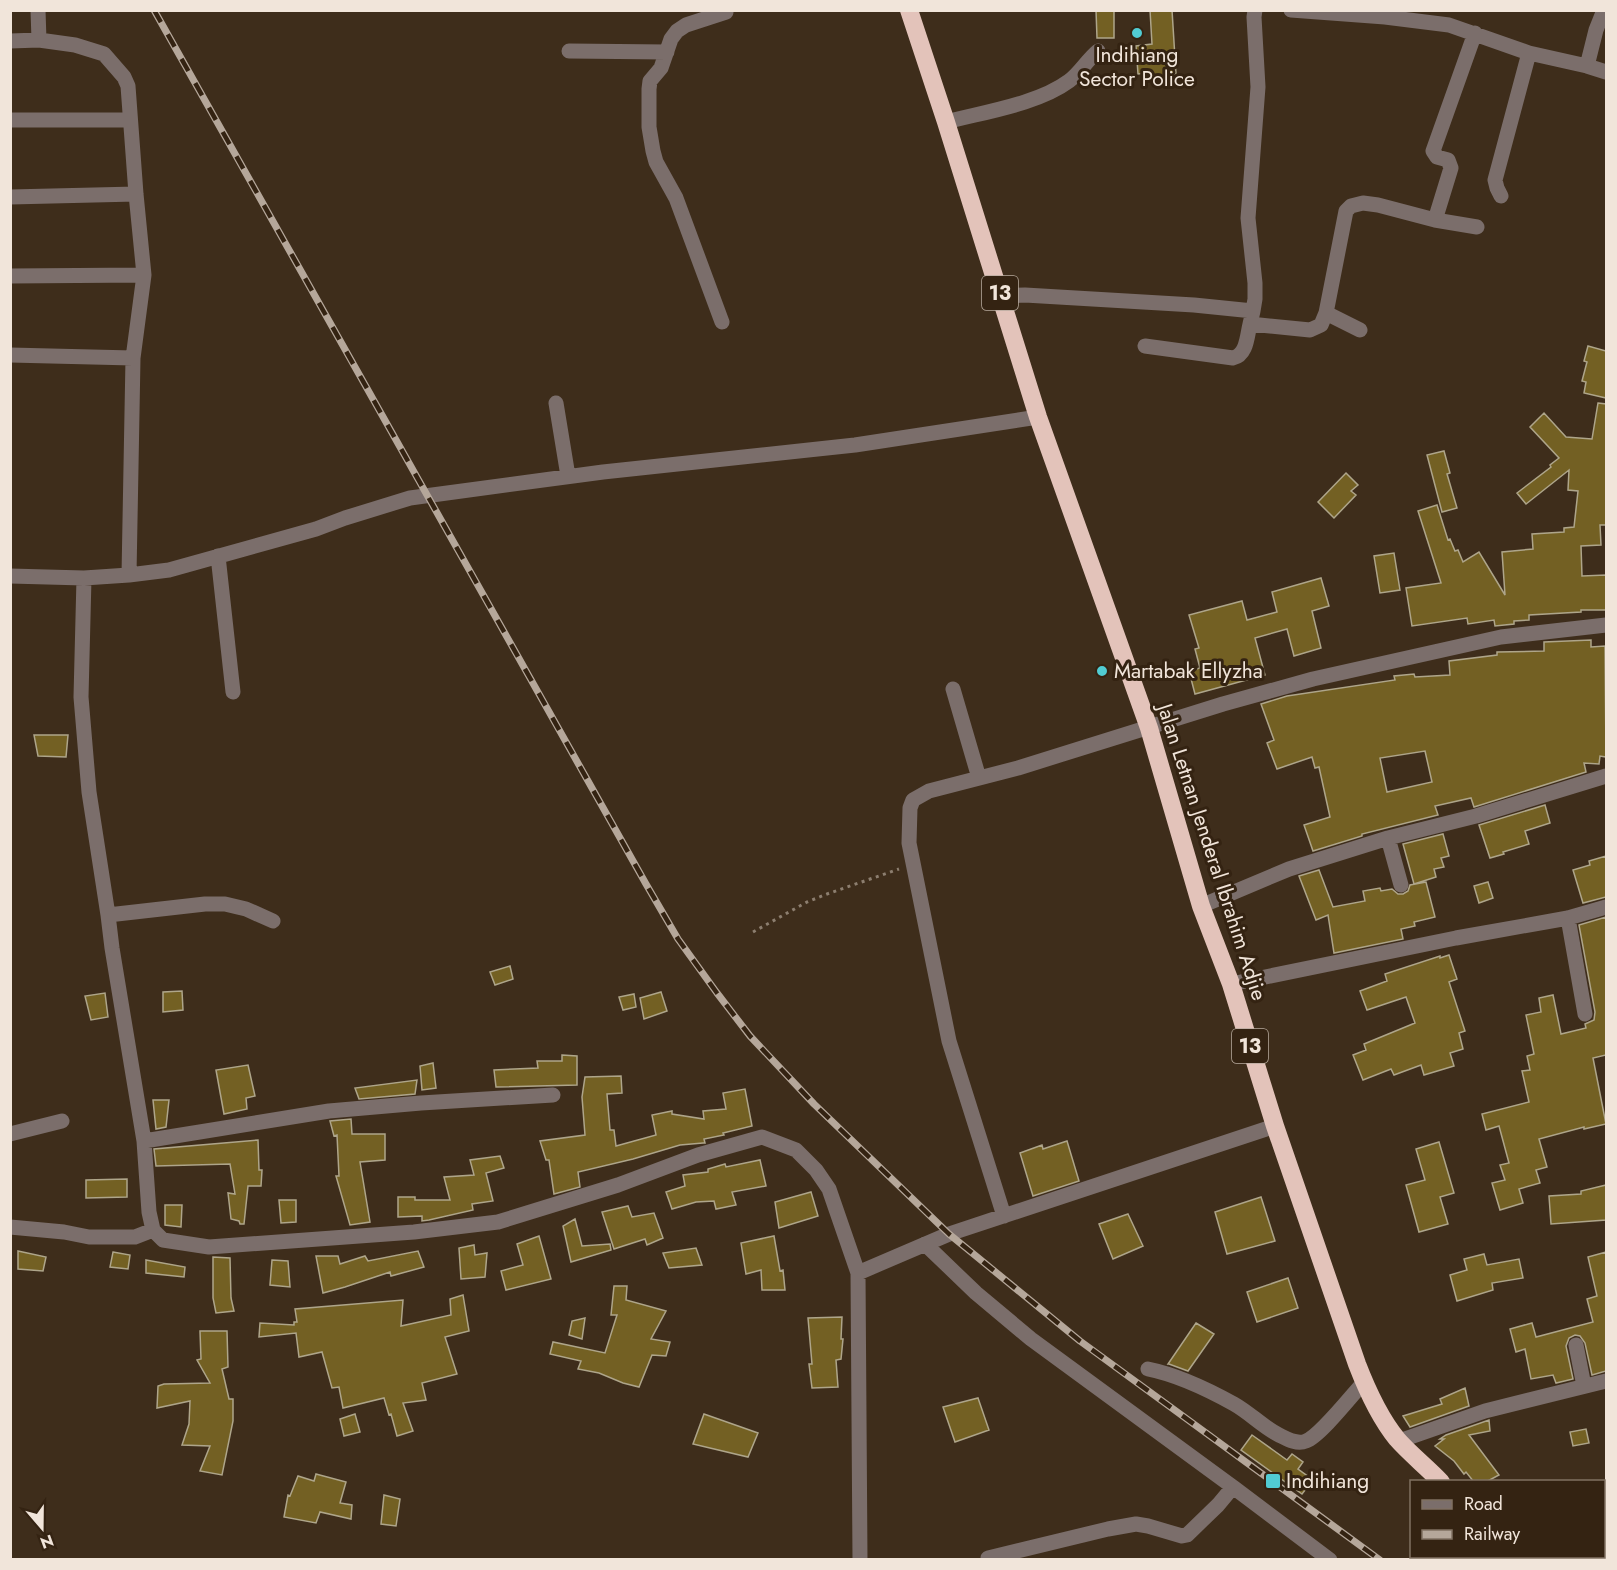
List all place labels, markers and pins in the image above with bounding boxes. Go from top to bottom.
marker: Indihiang Sector Police [1130,26,1144,40]
place label: Indihiang Sector Police [1079,40,1195,94]
place label: Martabak Ellyzha [1114,656,1263,686]
marker: Martabak Ellyzha [1095,664,1109,678]
place label: Indihiang [1286,1466,1369,1496]
marker: Indihiang [1264,1472,1282,1490]

